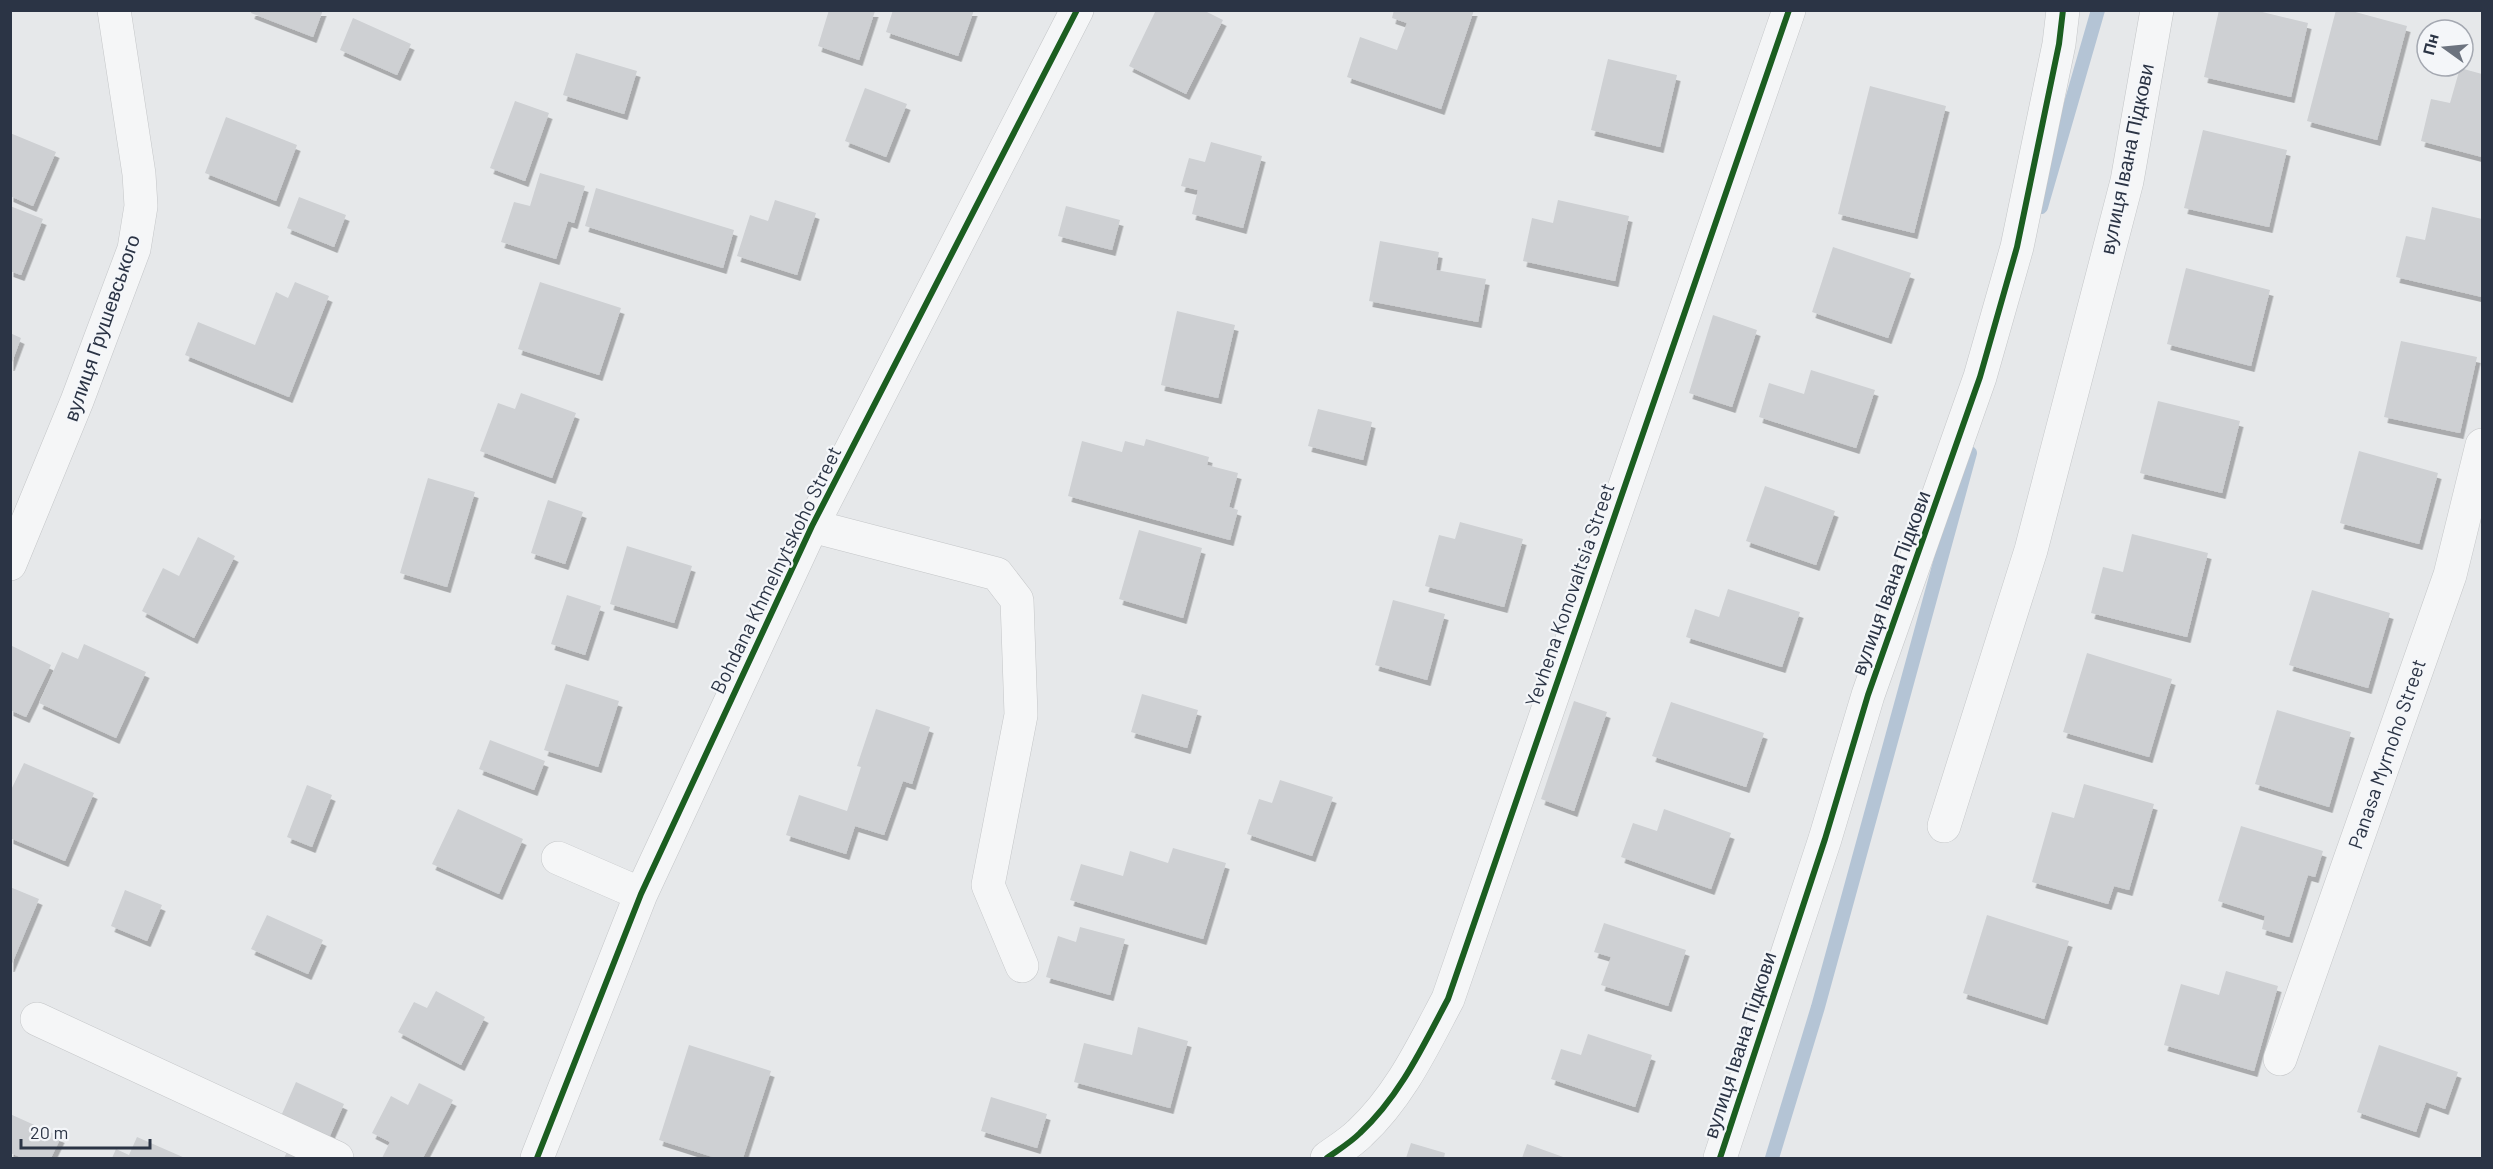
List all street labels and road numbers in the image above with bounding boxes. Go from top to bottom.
street label: вулиця Івана Підкови [2094,61,2158,256]
street label: вулиця Грушевського [58,231,144,424]
street label: Bohdana Khmelnytskoho Street [705,442,846,697]
street label: Yevhena Konovaltsia Street [1519,480,1619,710]
street label: вулиця Івана Підкови [1846,487,1935,678]
street label: Panasa Myrnoho Street [2342,656,2430,852]
street label: вулиця Івана Підкови [1698,948,1781,1141]

